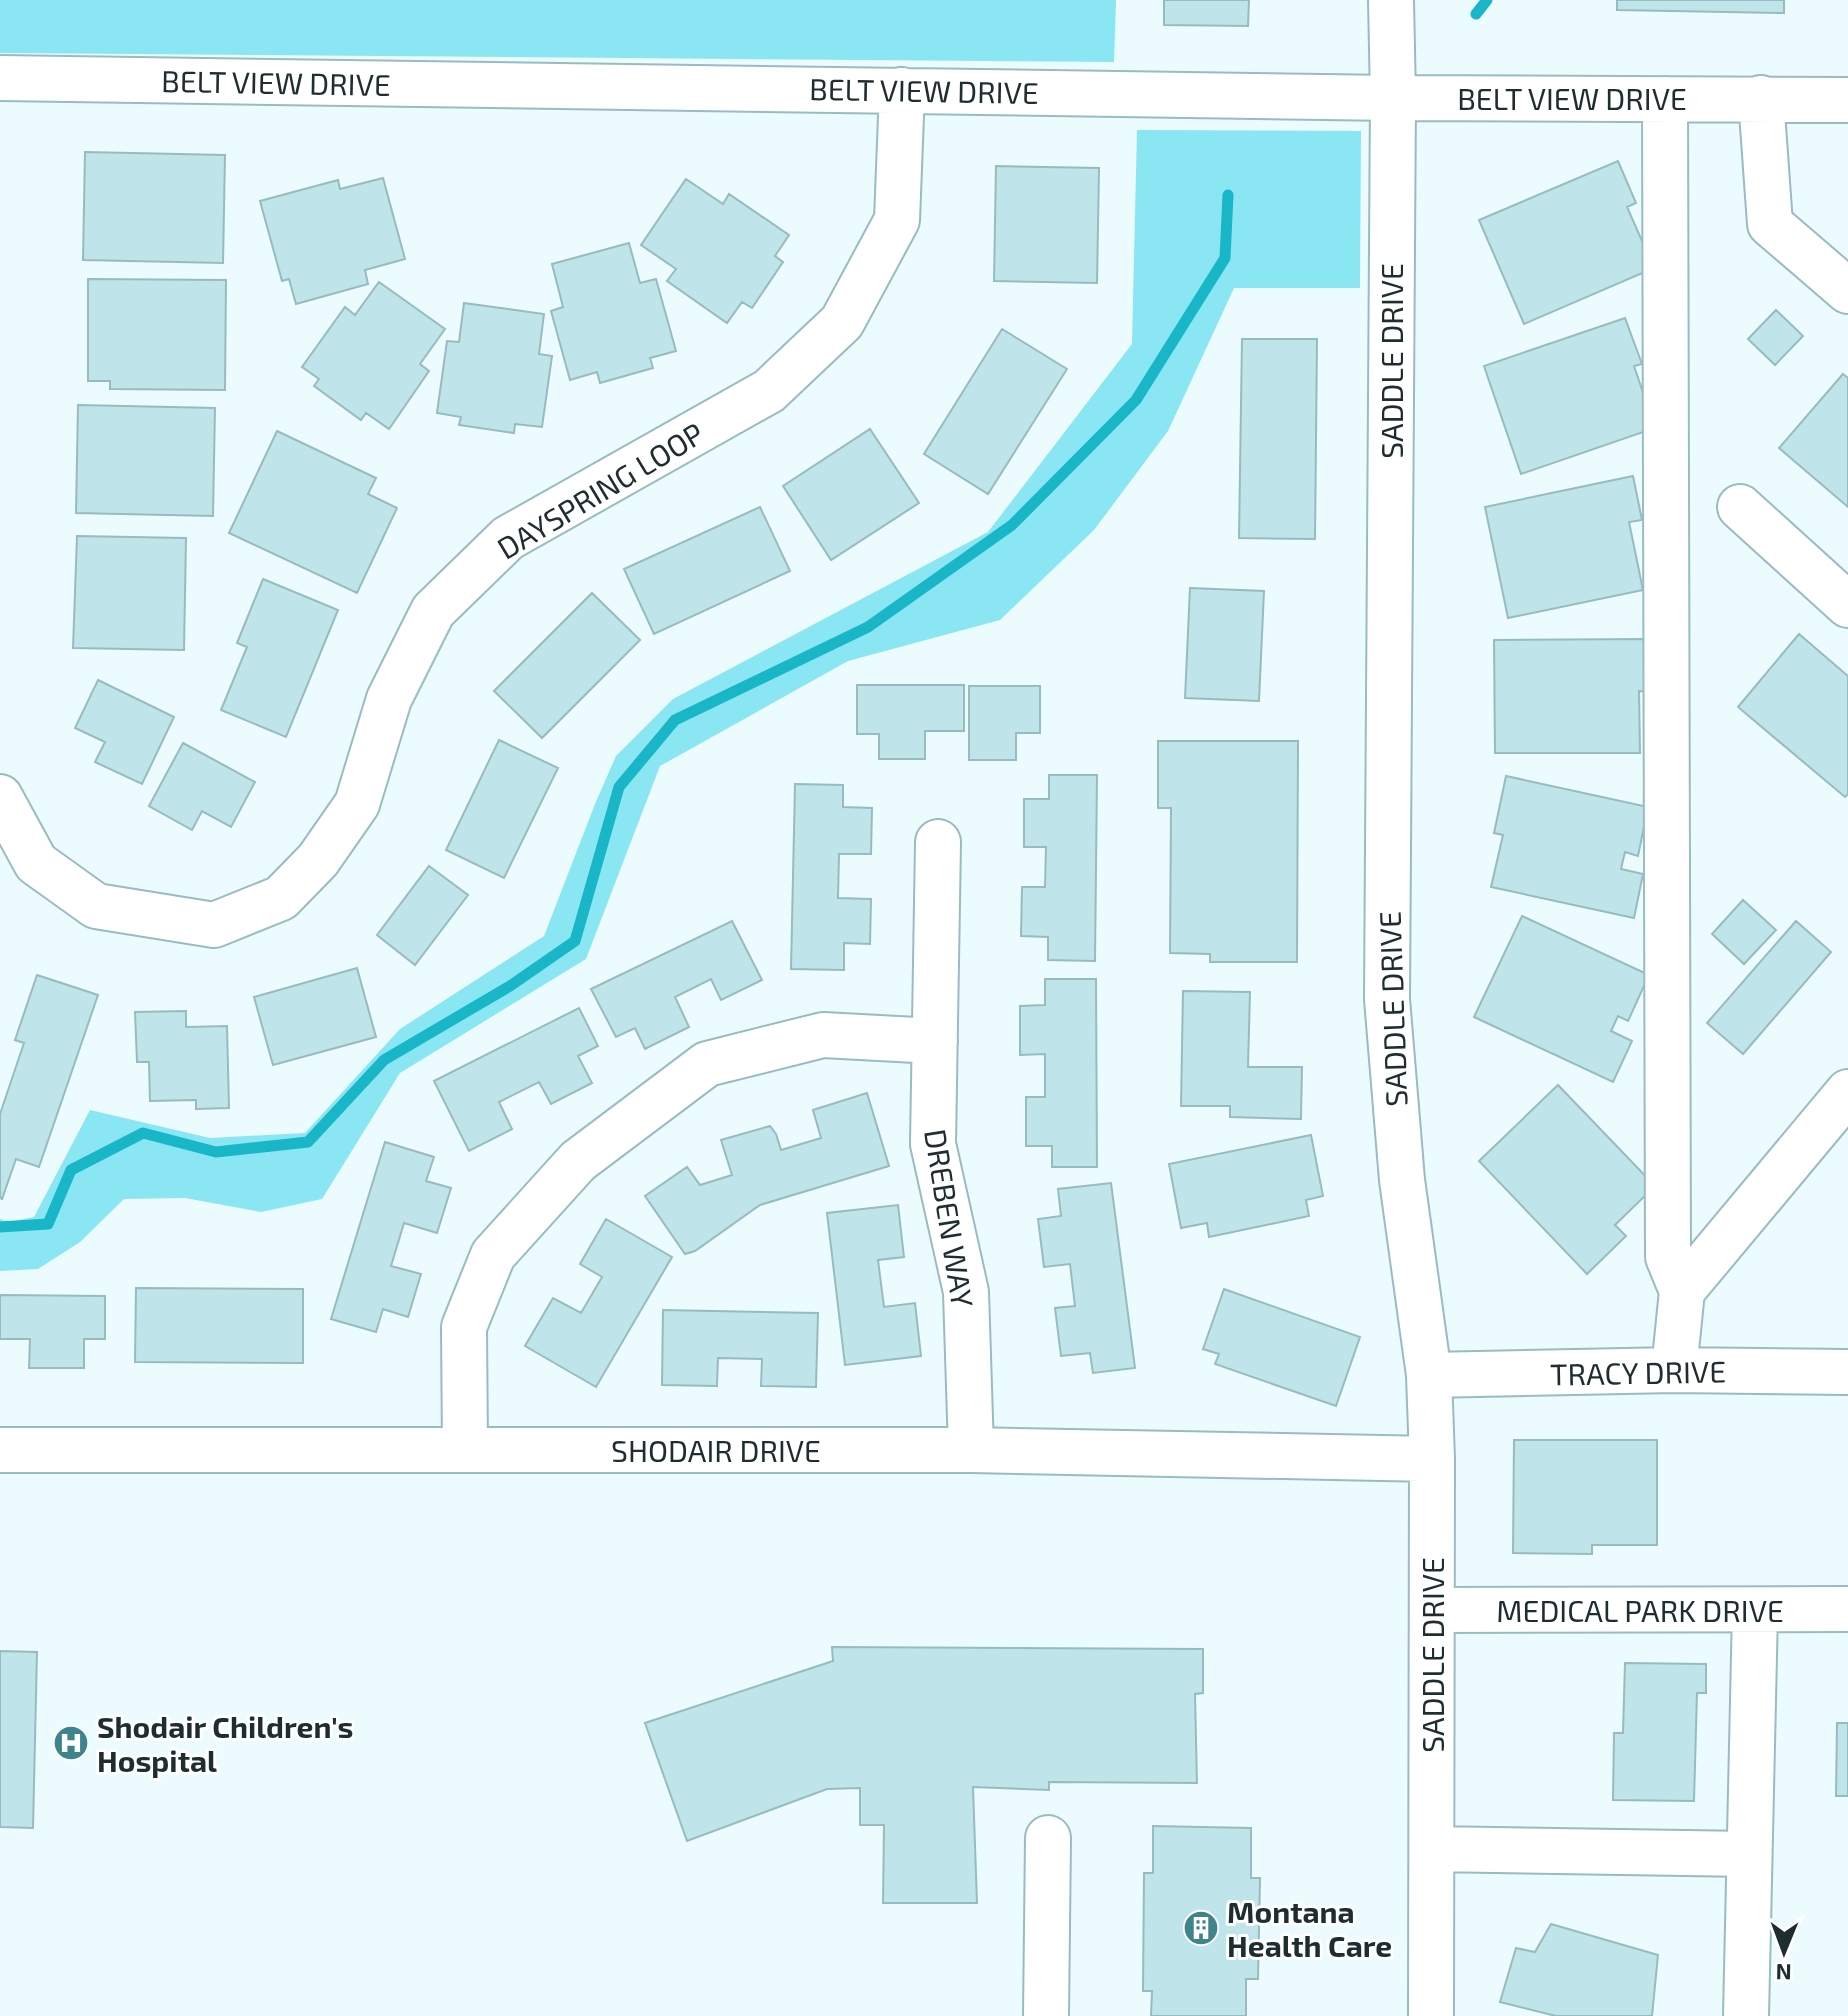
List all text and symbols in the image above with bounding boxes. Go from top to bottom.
street label: BELT VIEW DRIVE [161,62,391,102]
street label: BELT VIEW DRIVE [809,70,1039,110]
street label: BELT VIEW DRIVE [1457,80,1687,116]
street label: SADDLE DRIVE [1373,263,1409,459]
street label: DAYSPRING LOOP [490,414,710,566]
street label: SADDLE DRIVE [1371,911,1413,1107]
street label: DREBEN WAY [918,1126,982,1310]
street label: TRACY DRIVE [1550,1352,1726,1392]
street label: SHODAIR DRIVE [611,1432,821,1468]
street label: SADDLE DRIVE [1414,1557,1450,1753]
street label: MEDICAL PARK DRIVE [1496,1592,1784,1628]
place label: Shodair Children's Hospital [97,1708,354,1778]
hospital icon: Shodair Children's Hospital [52,1724,90,1762]
place label: Montana Health Care [1227,1893,1392,1963]
building icon: Montana Health Care [1182,1909,1220,1947]
north arrow [1744,1912,1824,1992]
text: N [1775,1960,1792,1986]

